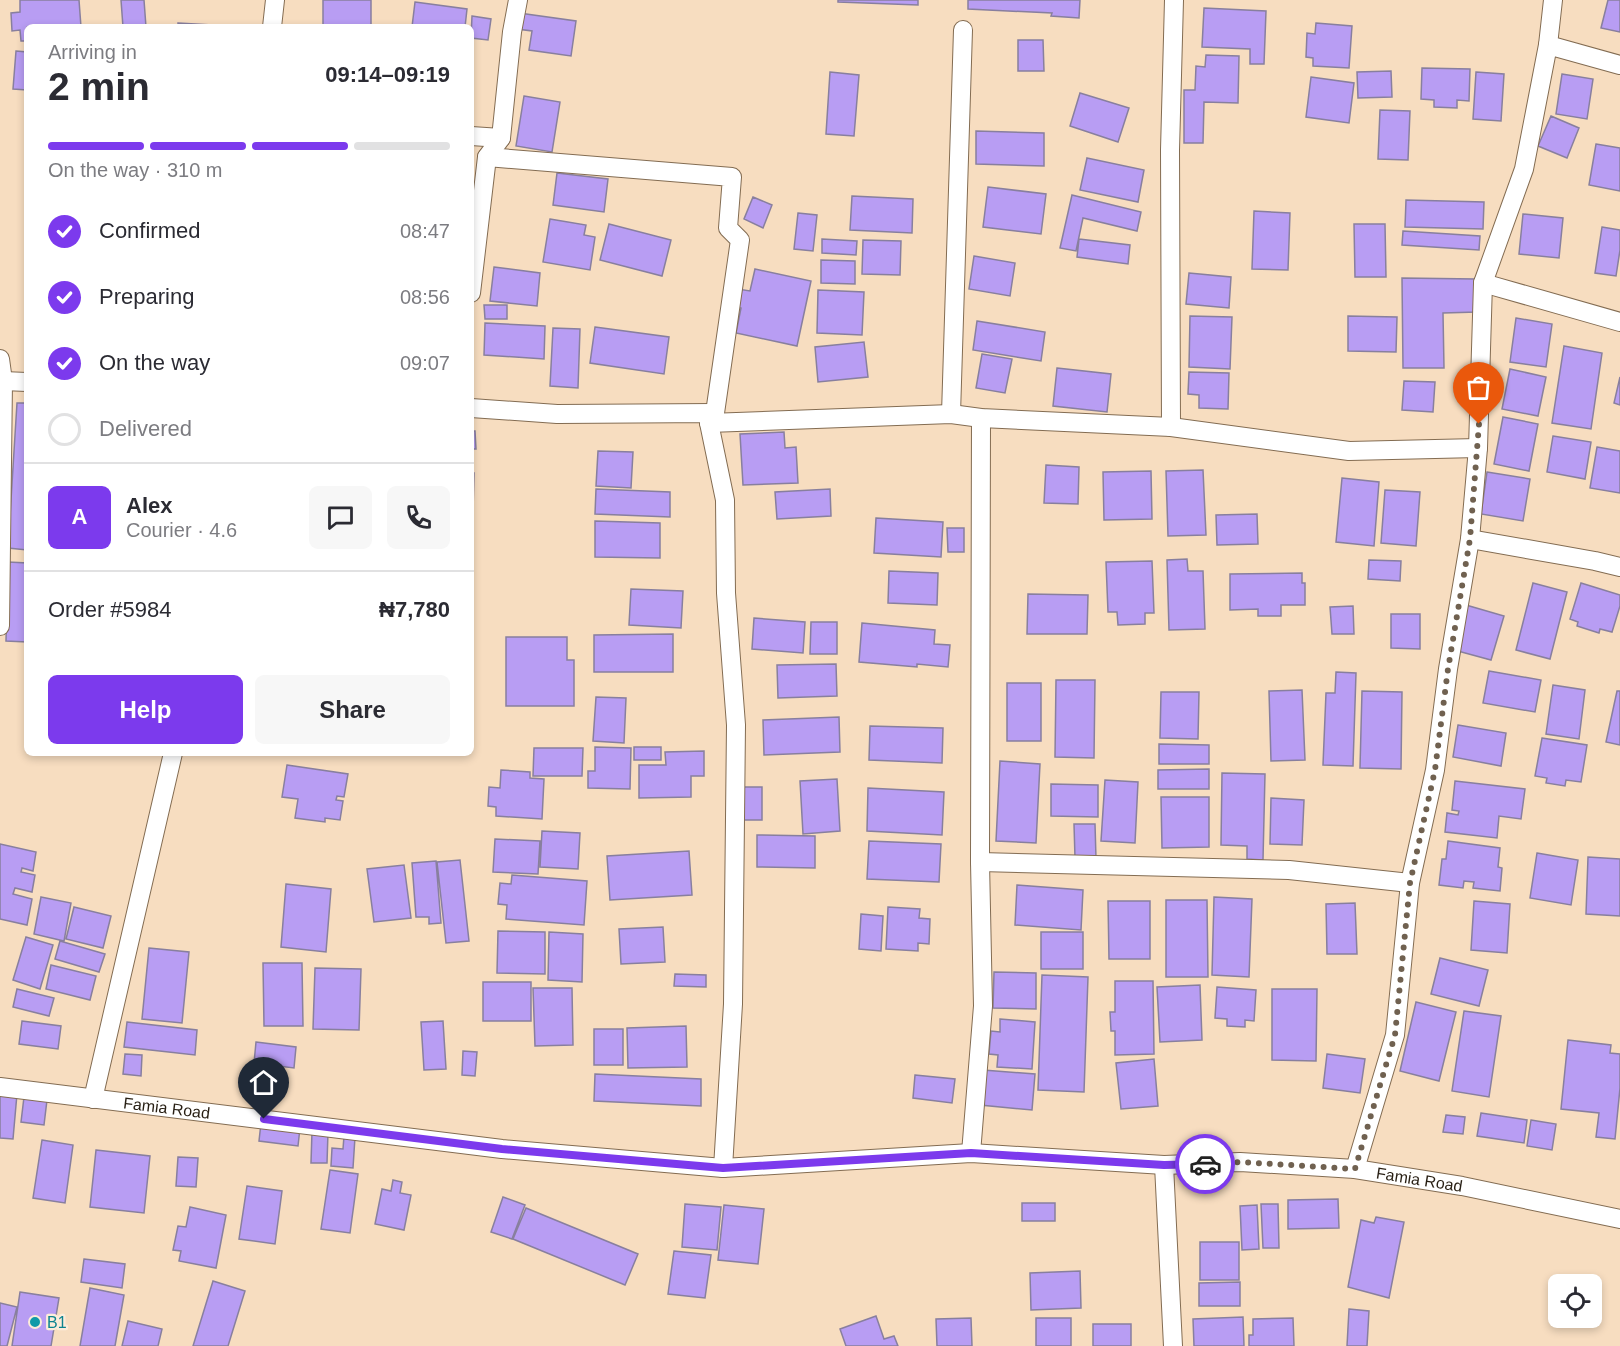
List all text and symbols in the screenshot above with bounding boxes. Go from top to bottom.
text: Arriving in [48,41,137,63]
text: 09:14–09:19 [325,62,450,87]
text: 2 min [48,65,150,108]
text: On the way · 310 m [48,159,223,181]
icon: check [48,215,81,248]
text: Confirmed [99,218,200,243]
text: 08:47 [400,220,450,242]
icon: check [48,281,81,314]
text: Preparing [99,284,194,309]
text: 08:56 [400,286,450,308]
icon: check [48,347,81,380]
text: On the way [99,350,210,375]
text: 09:07 [400,352,450,374]
pin [1453,362,1504,424]
icon: bag [1462,371,1495,404]
text: Delivered [99,416,192,441]
button: chat [309,486,372,549]
button: phone [387,486,450,549]
text: Alex [126,493,172,518]
text: A [72,504,87,529]
text: Courier · 4.6 [126,519,237,541]
text: Order #5984 [48,597,172,622]
text: ₦7,780 [379,597,450,622]
button: Help [48,675,243,744]
button: Share [255,675,450,744]
pin [238,1057,289,1119]
icon: home [247,1066,280,1099]
street label: Famia Road [122,1094,211,1121]
courier [1175,1134,1235,1194]
icon: car [1189,1148,1222,1181]
street label: Famia Road [1375,1164,1464,1194]
map controls [1548,1274,1602,1328]
button: locate [1548,1274,1602,1328]
place label: B1 [47,1314,67,1331]
marker: B1 [28,1315,42,1329]

